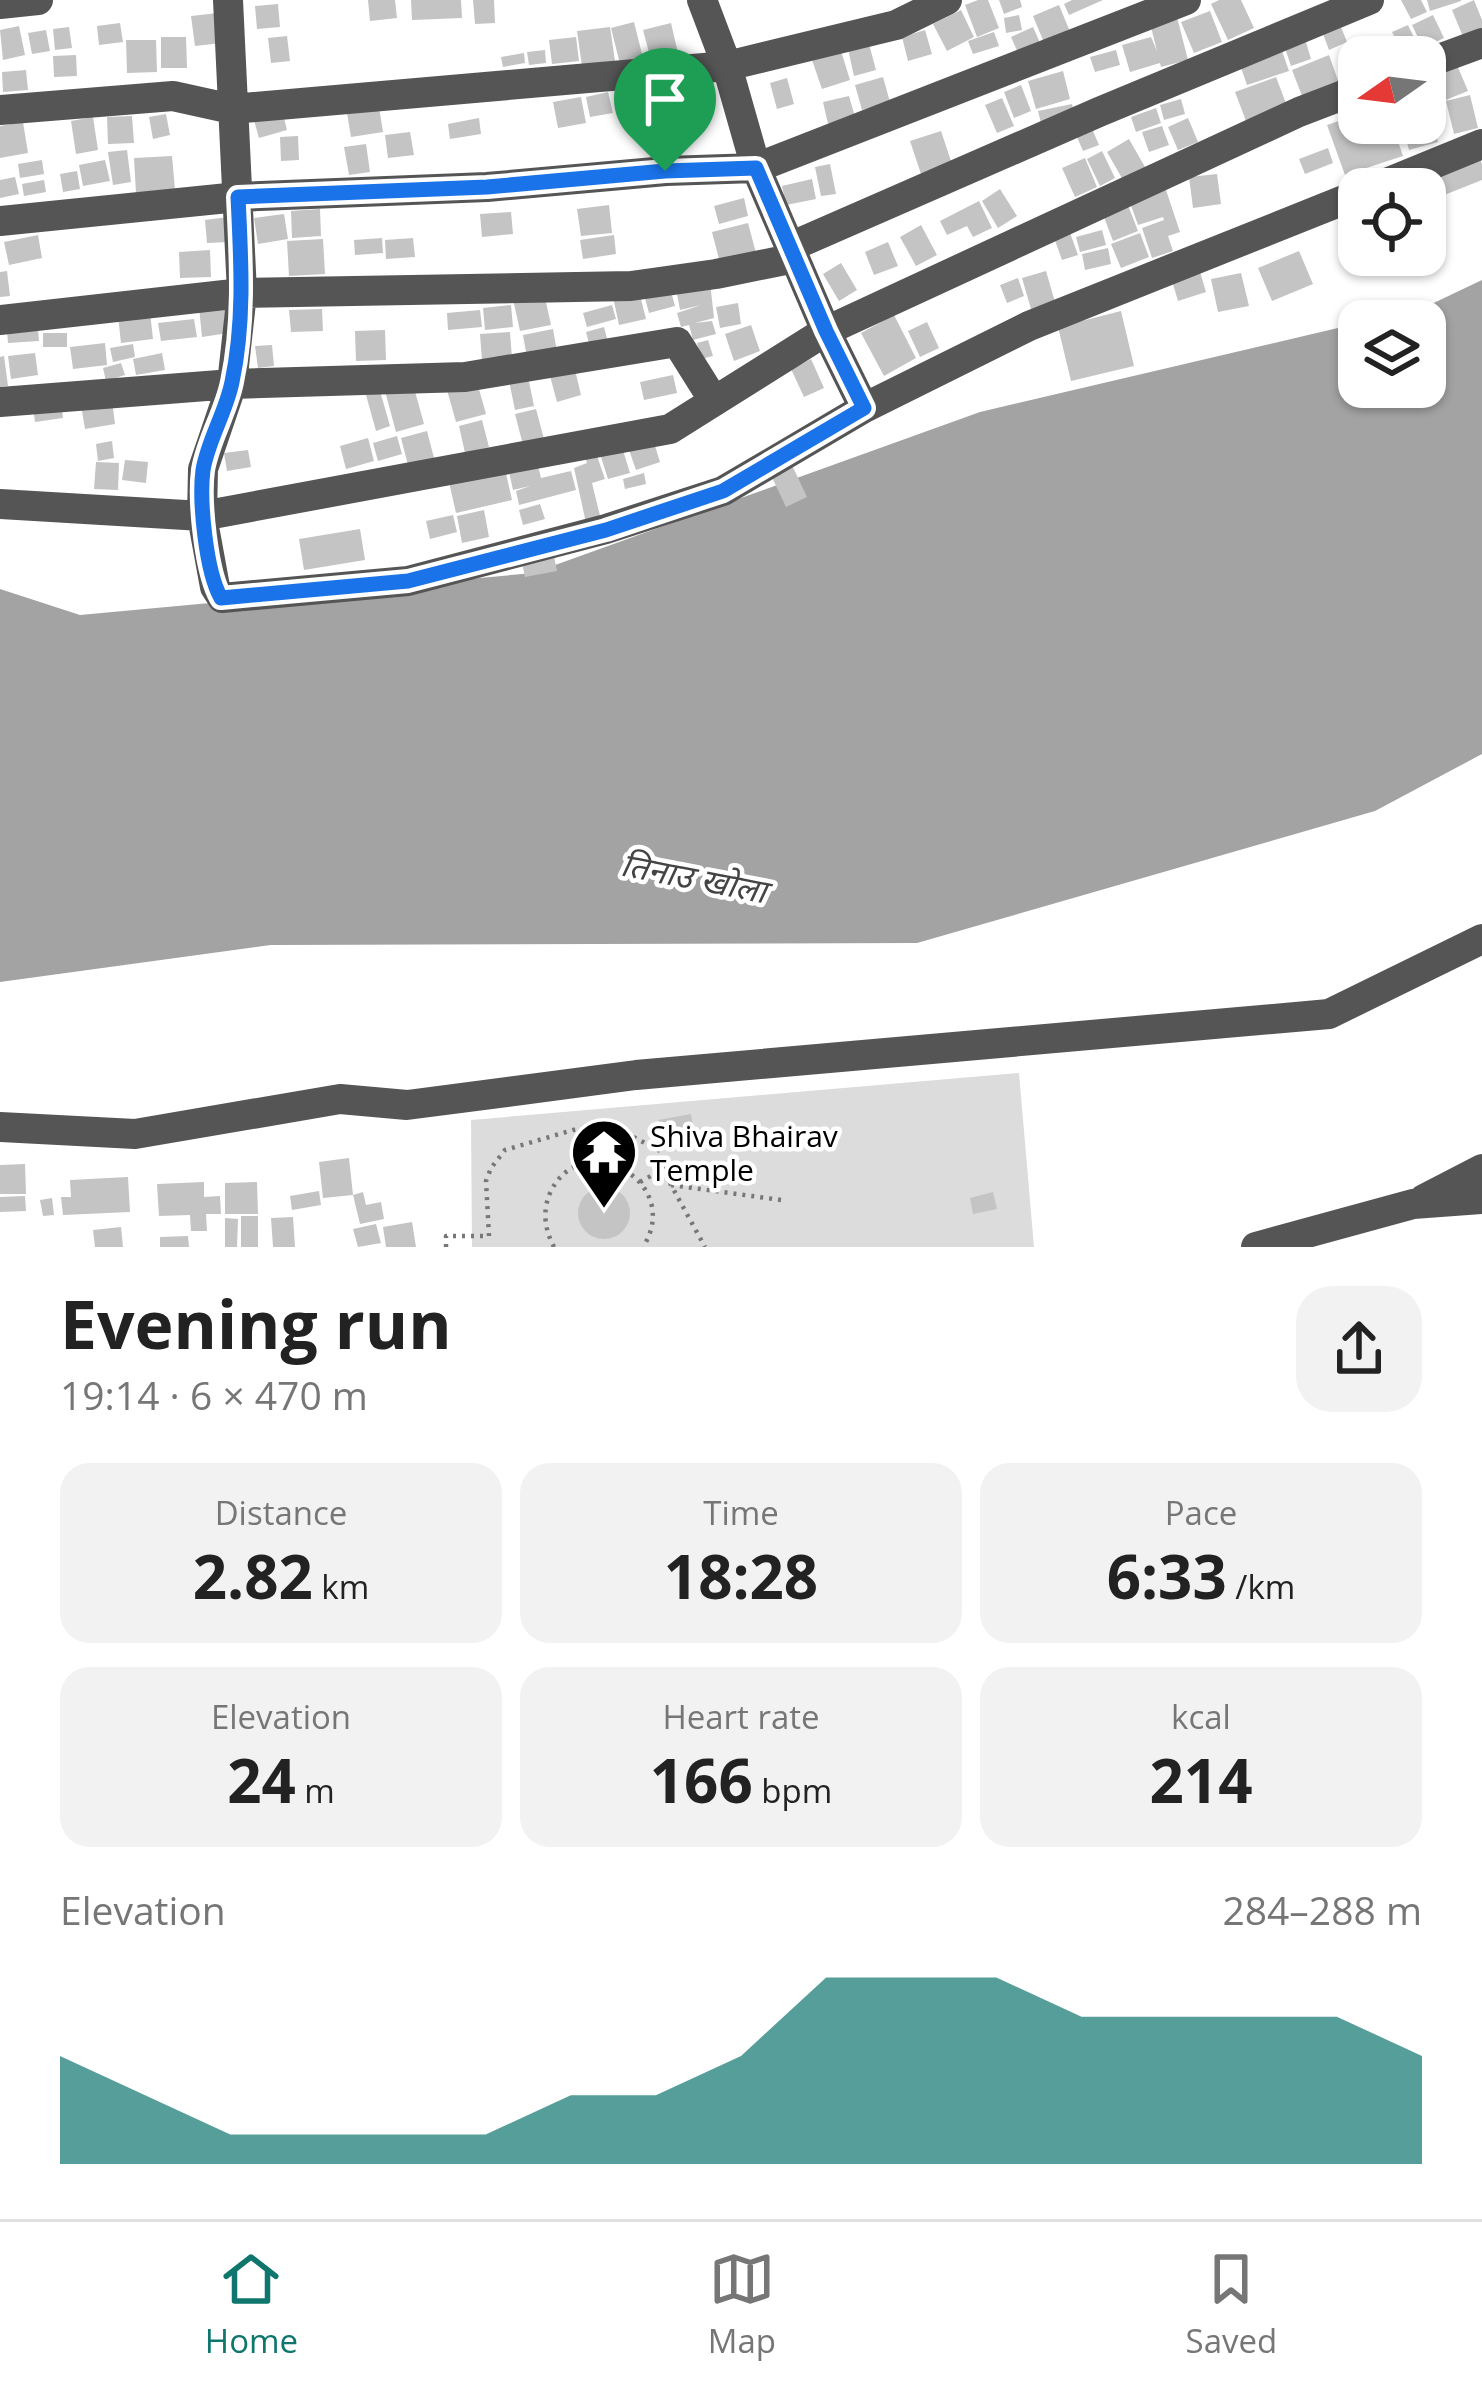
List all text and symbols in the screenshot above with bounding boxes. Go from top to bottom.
north arrow [1338,36,1446,144]
map controls [1338,36,1446,408]
pin [614,48,716,171]
icon: arrive [632,66,698,132]
button: locate [1338,168,1446,276]
button: layers [1338,300,1446,408]
water label: तिनाउ खोला [617,841,777,914]
place label: Shiva Bhairav Temple [650,1115,838,1190]
temple icon: Shiva Bhairav Temple [569,1117,639,1211]
text: Evening run [60,1278,452,1368]
button: share [1296,1286,1422,1412]
text: 19:14 · 6 × 470 m [60,1368,368,1421]
text: Distance [215,1490,347,1535]
text: Time [703,1490,779,1535]
text: Pace [1165,1490,1237,1535]
text: 2.82 [193,1535,313,1617]
text: 18:28 [664,1535,818,1617]
text: 6:33 [1107,1535,1227,1617]
text: km [313,1564,369,1609]
text: /km [1227,1564,1295,1609]
text: Elevation [211,1694,351,1739]
text: Heart rate [662,1694,820,1739]
text: kcal [1171,1694,1231,1739]
text: 24 [227,1739,296,1821]
text: 166 [650,1739,753,1821]
text: 214 [1150,1739,1252,1821]
text: m [296,1768,335,1813]
text: bpm [753,1768,832,1813]
text: Elevation [60,1883,226,1936]
text: 284–288 m [1222,1883,1422,1936]
tab: Home [205,2246,298,2363]
tab: Map [708,2246,776,2363]
tab: Saved [1186,2246,1277,2363]

